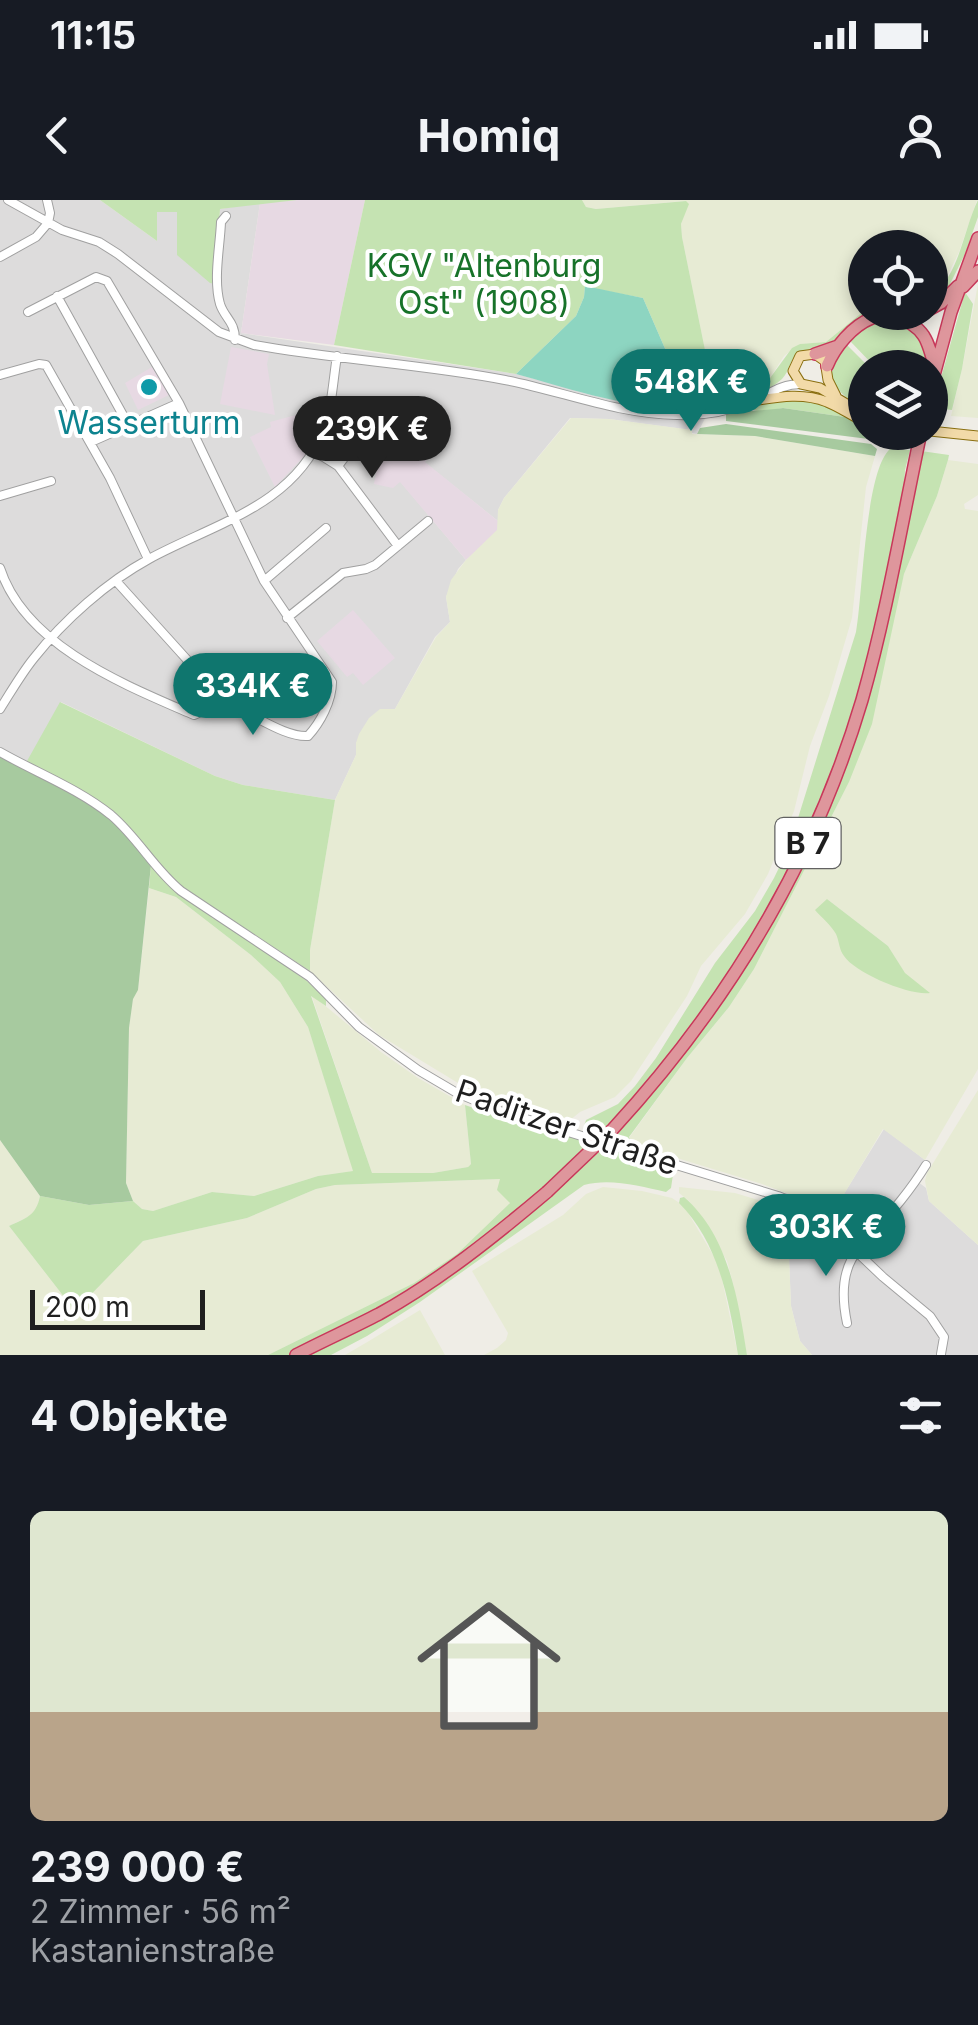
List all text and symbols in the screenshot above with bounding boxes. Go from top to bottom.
text: 11:15 [50,12,136,58]
icon: back [30,108,85,163]
text: Homiq [418,108,560,163]
icon: person [893,108,948,163]
map controls [848,230,948,450]
button: locate [848,230,948,330]
park label: KGV "Altenburg Ost" (1908) [367,246,601,322]
pin: 548K € [610,349,772,434]
button: layers [848,350,948,450]
text: 548K € [633,362,749,401]
marker: Wasserturm [138,376,160,398]
pin: 239K € [291,396,453,481]
place label: Wasserturm [58,403,240,442]
text: 239K € [315,409,429,448]
pin: 334K € [172,653,334,738]
text: 334K € [195,666,311,705]
road number: B 7 [776,818,840,868]
street label: Paditzer Straße [451,1071,683,1183]
pin: 303K € [745,1194,907,1279]
text: 303K € [768,1207,884,1246]
scale bar [30,1285,205,1330]
text: 200 m [45,1290,130,1324]
icon: filters [893,1388,948,1443]
text: 4 Objekte [30,1390,228,1441]
icon: home [399,1576,579,1756]
text: 239 000 € [30,1841,244,1892]
text: 2 Zimmer · 56 m² [30,1892,291,1931]
text: Kastanienstraße [30,1931,275,1970]

